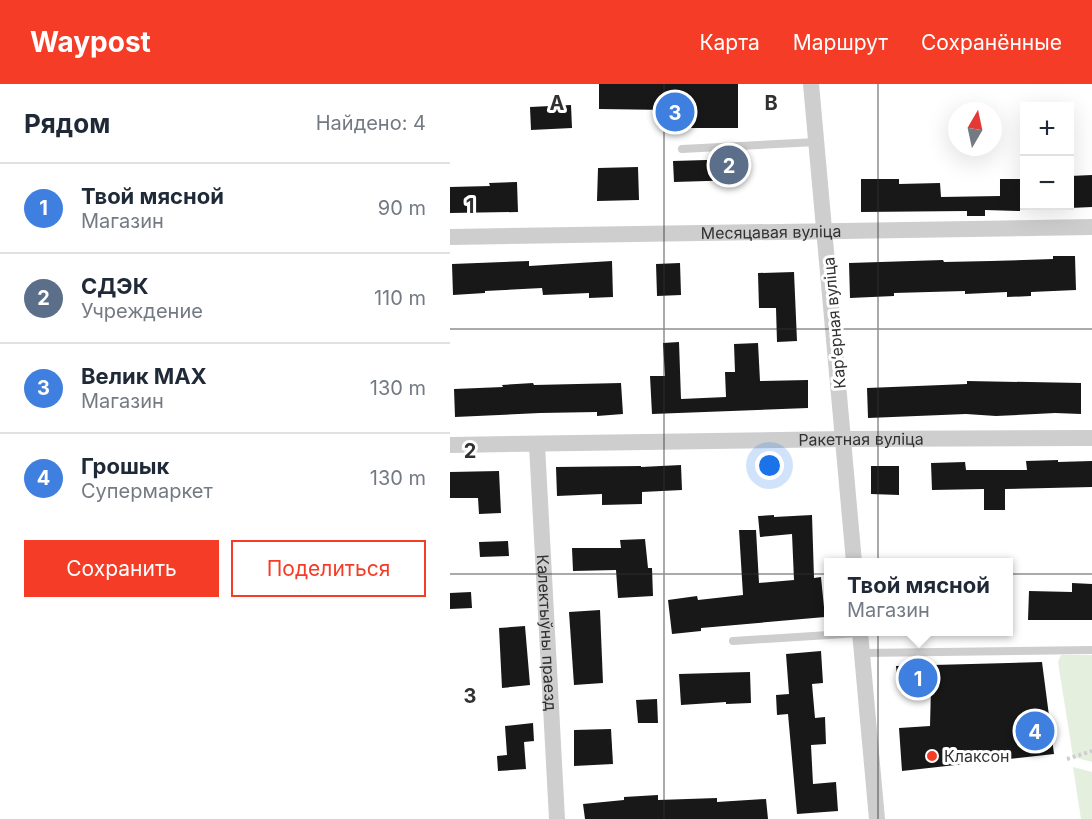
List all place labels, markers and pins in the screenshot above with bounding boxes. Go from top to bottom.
pin: 3 [656,90,694,135]
pin: 2 [710,142,748,188]
pin: 1 [898,656,938,700]
pin: 4 [1016,708,1054,754]
place label: Клаксон [944,746,1009,766]
marker: Клаксон [925,749,939,763]

